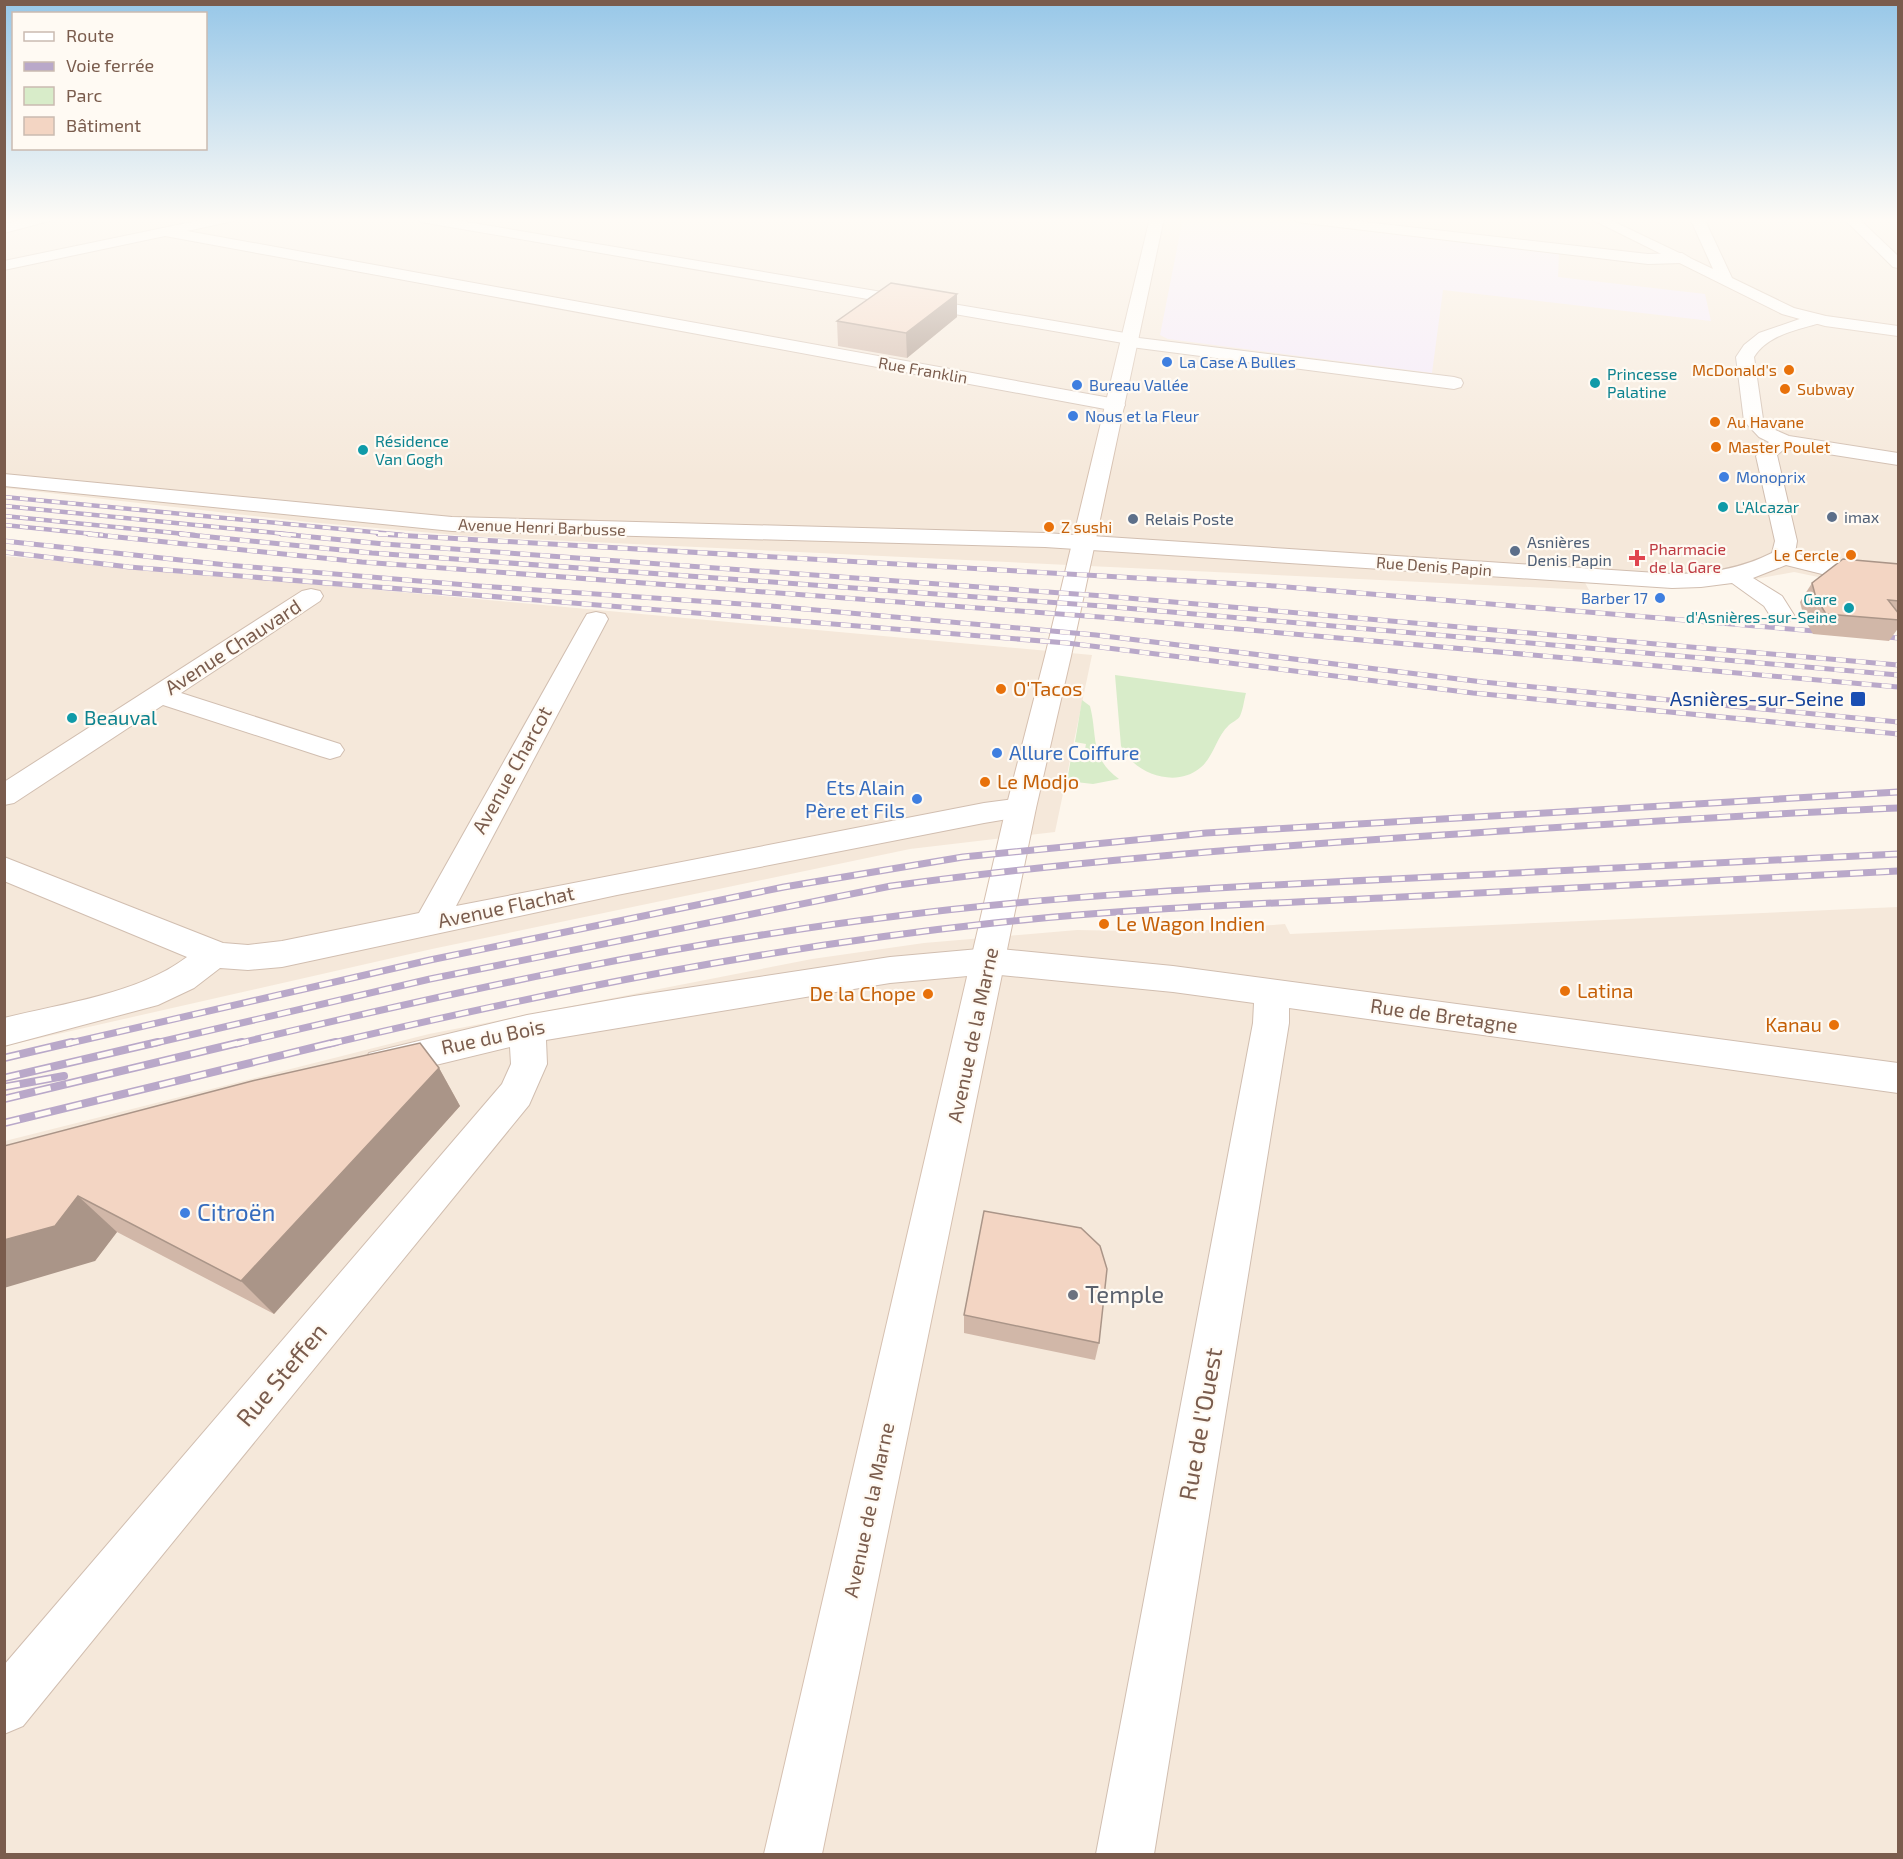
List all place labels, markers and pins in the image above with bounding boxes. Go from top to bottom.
place label: La Case A Bulles [1179,352,1296,371]
marker: La Case A Bulles [1160,355,1174,369]
place label: McDonald's [1692,360,1777,379]
marker: McDonald's [1782,363,1796,377]
place label: Princesse Palatine [1607,364,1677,401]
place label: Bureau Vallée [1089,375,1189,394]
marker: Princesse Palatine [1588,376,1602,390]
marker: Bureau Vallée [1070,378,1084,392]
place label: Subway [1797,379,1855,398]
marker: Subway [1778,382,1792,396]
place label: Nous et la Fleur [1085,406,1200,425]
marker: Nous et la Fleur [1066,409,1080,423]
place label: Au Havane [1727,412,1804,431]
marker: Au Havane [1708,415,1722,429]
place label: Résidence Van Gogh [375,431,449,468]
place label: Master Poulet [1728,437,1830,456]
marker: Master Poulet [1709,440,1723,454]
marker: Résidence Van Gogh [356,443,370,457]
place label: Monoprix [1736,467,1806,486]
marker: Monoprix [1717,470,1731,484]
place label: L'Alcazar [1735,497,1800,516]
marker: L'Alcazar [1716,500,1730,514]
place label: imax [1844,507,1880,526]
place label: Relais Poste [1145,509,1234,528]
marker: imax [1825,510,1839,524]
marker: Relais Poste [1126,512,1140,526]
place label: Z sushi [1061,517,1112,536]
marker: Z sushi [1042,520,1056,534]
place label: Asnières Denis Papin [1527,532,1612,569]
place label: Pharmacie de la Gare [1649,539,1726,576]
marker: Asnières Denis Papin [1508,544,1522,558]
place label: Le Cercle [1774,545,1839,564]
marker: Le Cercle [1844,548,1858,562]
marker: Pharmacie de la Gare [1630,551,1644,565]
place label: Barber 17 [1581,588,1648,607]
place label: Gare d'Asnières-sur-Seine [1686,589,1837,626]
marker: Barber 17 [1653,591,1667,605]
marker: Gare d'Asnières-sur-Seine [1842,601,1856,615]
place label: O'Tacos [1013,676,1082,700]
marker: O'Tacos [994,682,1008,696]
place label: Asnières-sur-Seine [1670,686,1844,710]
marker: Asnières-sur-Seine [1849,690,1867,708]
place label: Beauval [84,705,157,729]
marker: Beauval [65,711,79,725]
place label: Allure Coiffure [1009,740,1140,764]
marker: Allure Coiffure [990,746,1004,760]
place label: Le Modjo [997,769,1079,793]
place label: Ets Alain Père et Fils [805,775,905,822]
marker: Le Modjo [978,775,992,789]
marker: Ets Alain Père et Fils [910,792,924,806]
place label: Le Wagon Indien [1116,911,1265,935]
marker: Le Wagon Indien [1097,917,1111,931]
place label: Latina [1577,978,1633,1002]
place label: De la Chope [809,981,916,1005]
marker: Latina [1558,984,1572,998]
marker: De la Chope [921,987,935,1001]
place label: Kanau [1765,1012,1822,1036]
marker: Kanau [1827,1018,1841,1032]
place label: Citroën [197,1197,276,1226]
marker: Citroën [178,1206,192,1220]
place label: Temple [1085,1279,1164,1308]
marker: Temple [1066,1288,1080,1302]

